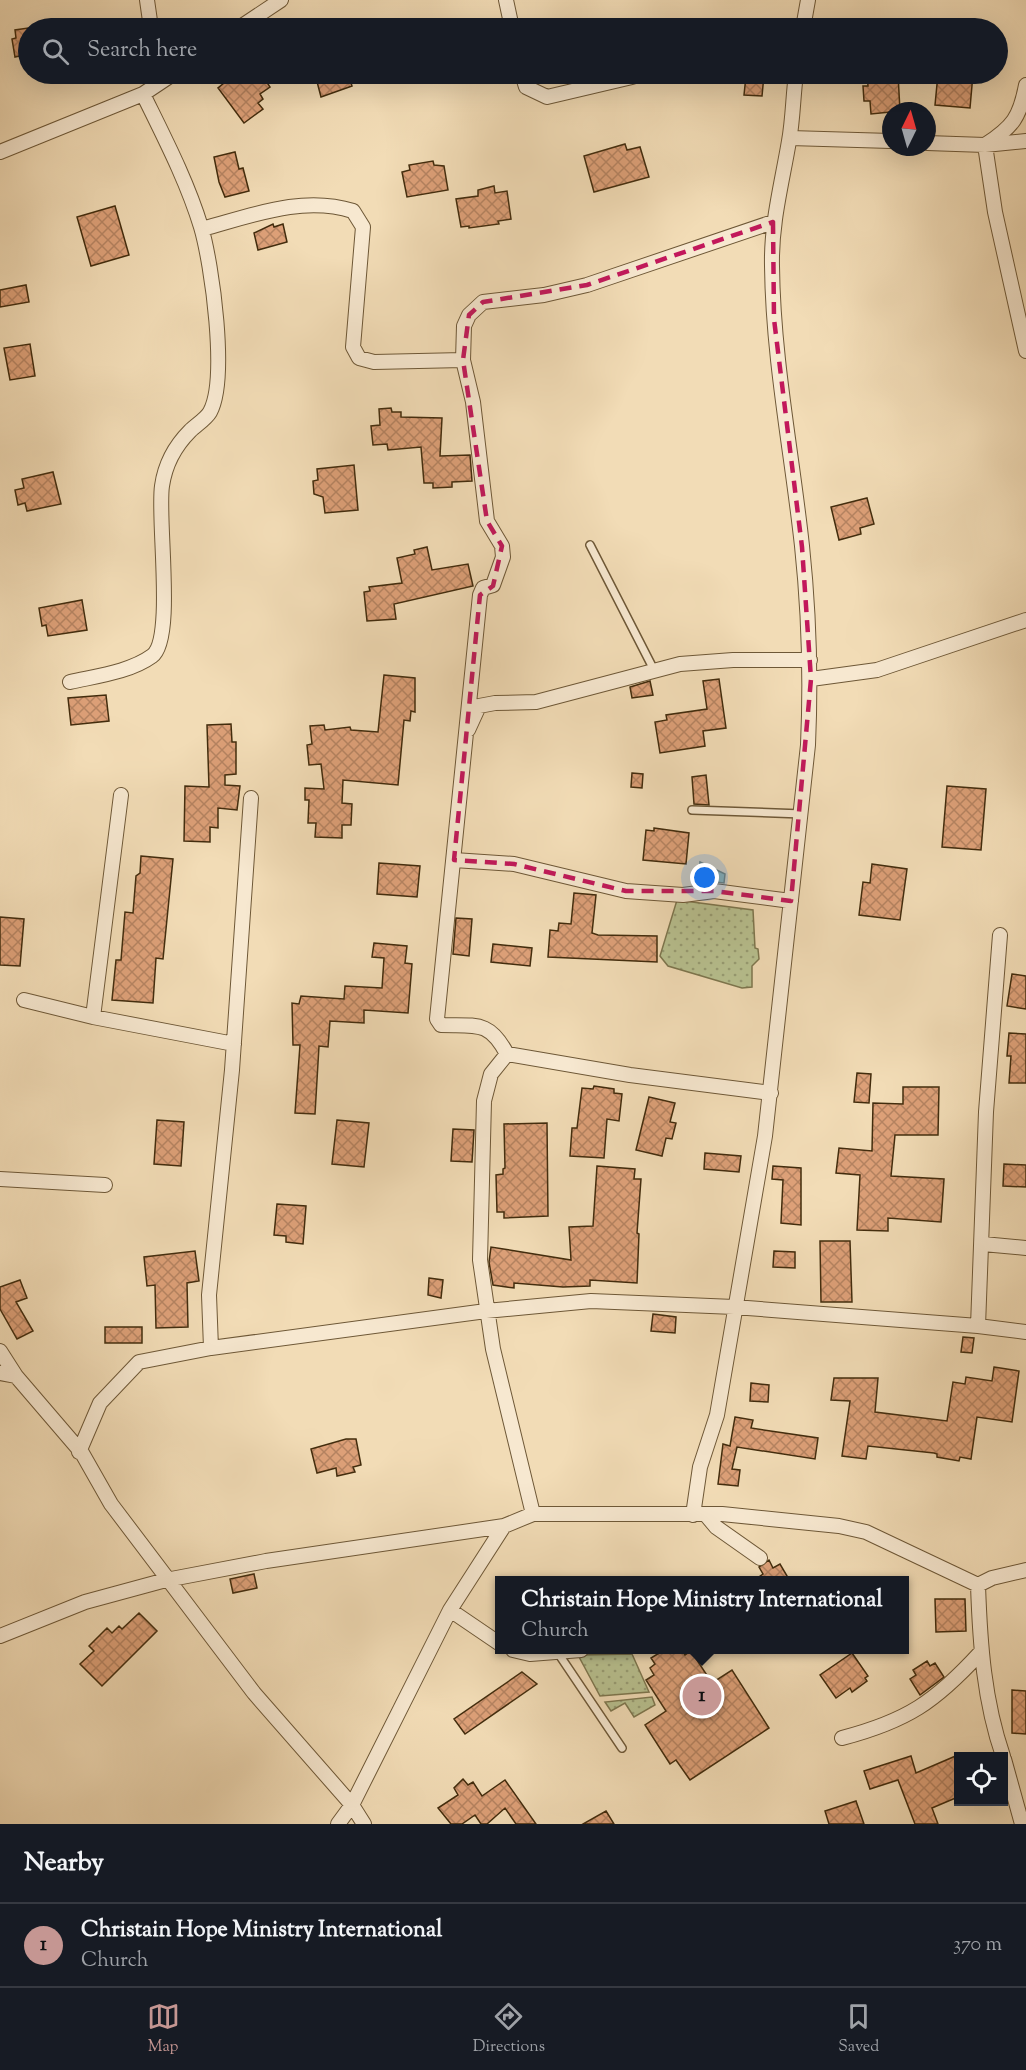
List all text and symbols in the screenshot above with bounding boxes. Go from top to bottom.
search box [18,18,1008,84]
icon: search [39,35,72,68]
text: Search here [87,35,197,67]
north arrow [882,102,936,156]
your location [690,863,719,892]
popup [495,1576,909,1654]
text: Christain Hope Ministry International [521,1585,883,1617]
text: Church [521,1617,589,1646]
pin: 1 [682,1674,722,1718]
map controls [954,1752,1008,1806]
button: locate [954,1752,1008,1806]
text: Nearby [24,1845,104,1882]
text: Christain Hope Ministry International [81,1915,442,1947]
text: 1 [40,1931,47,1960]
text: 370 m [953,1931,1002,1960]
text: Church [81,1947,148,1976]
tab: Map [147,2000,180,2059]
tab: Directions [473,2000,545,2059]
tab: Saved [838,2000,879,2059]

